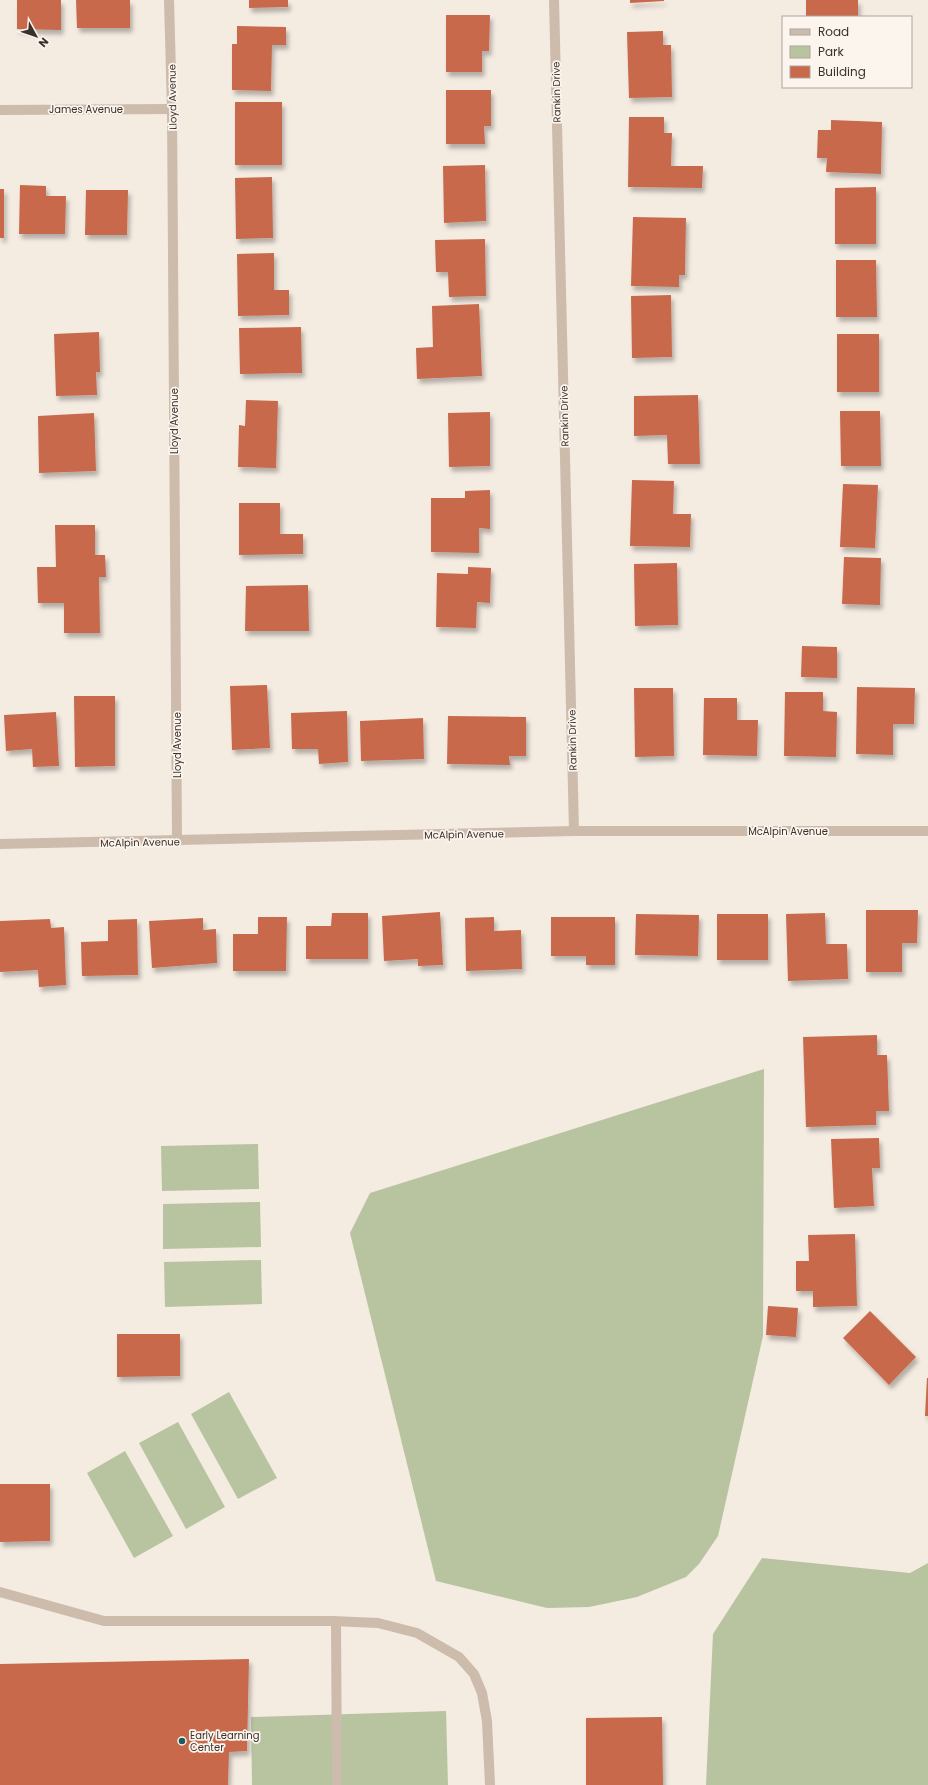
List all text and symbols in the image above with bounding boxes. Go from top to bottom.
north arrow [16,16,56,56]
legend [782,16,912,88]
text: Road [818,23,849,40]
text: N [35,34,52,51]
text: Park [818,43,845,60]
street label: Rankin Drive [548,61,565,123]
text: Building [818,63,866,80]
street label: Lloyd Avenue [164,64,181,130]
street label: James Avenue [49,102,123,117]
street label: Rankin Drive [556,385,573,447]
street label: Lloyd Avenue [167,388,182,454]
street label: Rankin Drive [564,709,581,771]
street label: Lloyd Avenue [170,712,185,778]
street label: McAlpin Avenue [748,824,828,839]
street label: McAlpin Avenue [424,826,504,843]
street label: McAlpin Avenue [100,834,180,851]
place label: Early Learning Center [190,1728,259,1755]
marker: Early Learning Center [177,1736,187,1746]

